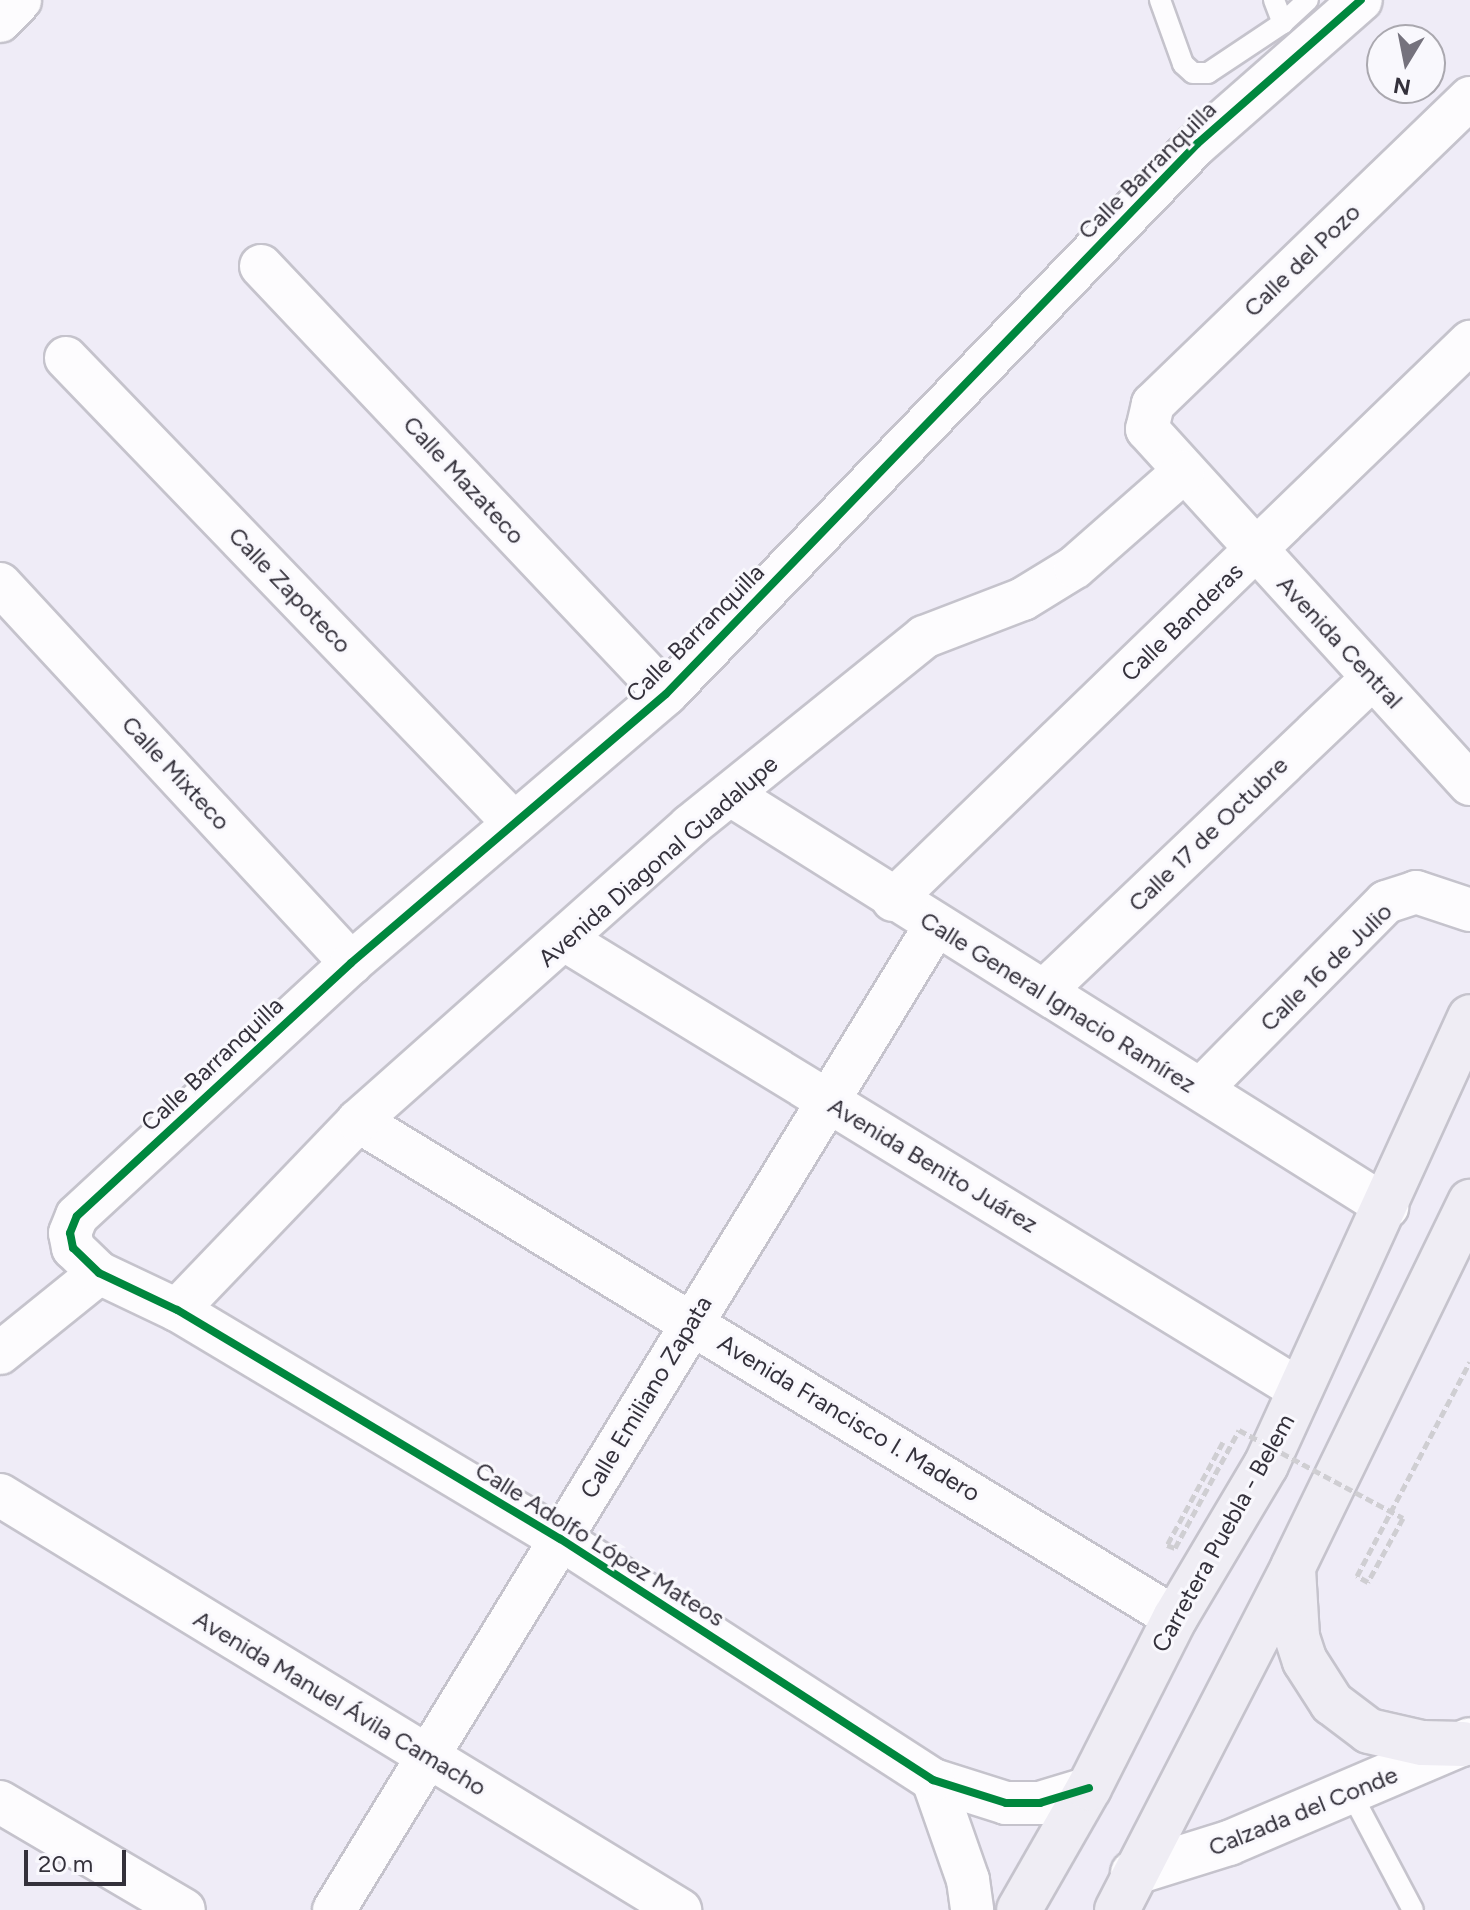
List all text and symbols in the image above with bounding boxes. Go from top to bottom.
north arrow [1366,24,1446,104]
text: N [1391,71,1413,101]
street label: Calle Barranquilla [1072,95,1222,245]
street label: Calle del Pozo [1238,197,1366,323]
street label: Calle Mazateco [397,410,531,550]
street label: Calle Zapoteco [223,521,357,659]
street label: Calle Banderas [1115,557,1249,687]
street label: Calle Barranquilla [620,558,770,708]
street label: Avenida Central [1271,570,1409,714]
street label: Calle Mixteco [116,710,236,836]
street label: Avenida Diagonal Guadalupe [532,749,784,973]
street label: Calle 17 de Octubre [1122,751,1294,917]
street label: Calle 16 de Julio [1254,897,1398,1037]
street label: Calle General Ignacio Ramírez [915,905,1201,1099]
street label: Calle Barranquilla [135,991,289,1137]
street label: Avenida Benito Juárez [823,1091,1043,1239]
street label: Calle Emiliano Zapata [574,1291,718,1503]
street label: Avenida Francisco I. Madero [713,1328,985,1508]
street label: Carretera Puebla - Belem [1146,1409,1300,1657]
street label: Calle Adolfo López Mateos [470,1455,730,1633]
street label: Avenida Manuel Ávila Camacho [189,1604,491,1802]
street label: Calzada del Conde [1204,1760,1402,1862]
scale bar [28,1834,130,1884]
text: 20 m [38,1849,93,1878]

